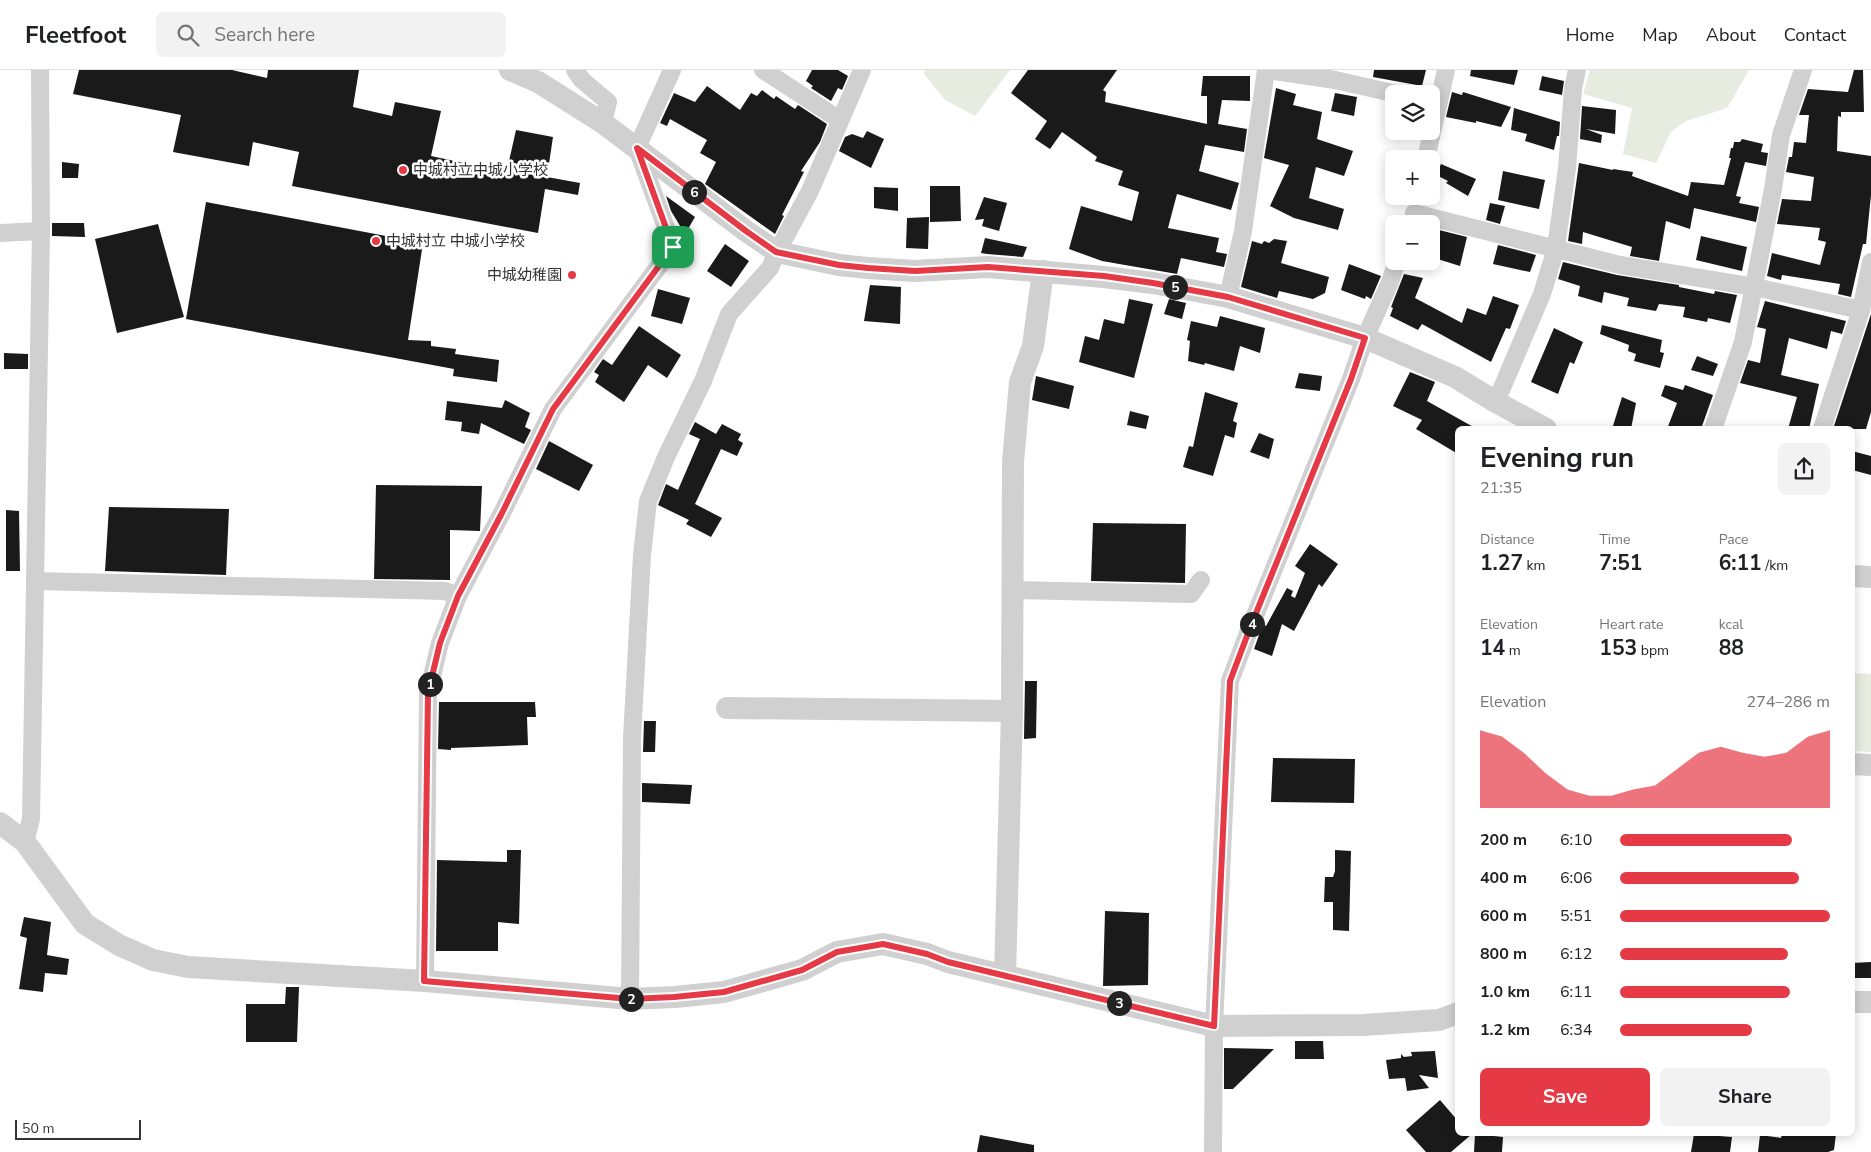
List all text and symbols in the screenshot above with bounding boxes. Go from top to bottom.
search box [156,12,506,57]
text: Fleetfoot [25,19,126,51]
icon: search [174,21,202,49]
text: Search here [214,22,315,48]
text: Home [1566,23,1614,47]
text: Map [1642,23,1678,47]
text: About [1706,23,1756,47]
text: Contact [1784,23,1846,47]
map controls [1385,85,1440,270]
button: layers [1385,85,1440,140]
button: + [1385,150,1440,205]
place label: 中城村立中城小学校 [413,160,548,180]
marker: 中城村立中城小学校 [397,164,409,176]
pin: 6 [682,180,706,204]
text: 6 [690,183,699,202]
button: − [1385,215,1440,270]
pin [652,226,694,268]
place label: 中城村立 中城小学校 [386,231,525,251]
icon: arrive [659,233,687,261]
marker: 中城村立 中城小学校 [370,235,382,247]
place label: 中城幼稚園 [487,265,562,285]
marker: 中城幼稚園 [566,269,578,281]
pin: 5 [1162,274,1188,300]
text: 5 [1171,278,1180,297]
text: Evening run [1480,439,1634,477]
button: share [1778,443,1830,495]
text: 21:35 [1480,477,1522,499]
text: Distance [1480,530,1534,549]
text: Time [1599,530,1630,549]
text: Pace [1719,530,1748,549]
text: 1.27 [1480,549,1523,577]
text: 7:51 [1599,549,1642,577]
text: 6:11 [1719,549,1762,577]
text: km [1523,556,1546,575]
text: /km [1762,556,1788,575]
pin: 4 [1240,612,1264,636]
text: 4 [1248,615,1257,634]
text: Elevation [1480,615,1538,634]
text: Heart rate [1599,615,1663,634]
text: kcal [1719,615,1743,634]
text: 14 [1480,634,1505,662]
text: 153 [1599,634,1637,662]
text: 88 [1719,634,1744,662]
text: m [1505,641,1521,660]
text: bpm [1637,641,1669,660]
pin: 1 [418,672,442,696]
text: 1 [426,675,435,694]
text: Elevation [1480,691,1546,713]
text: 274–286 m [1747,691,1830,713]
text: 200 m [1480,829,1527,851]
text: 6:10 [1560,829,1592,851]
text: 400 m [1480,867,1527,889]
text: 6:06 [1560,867,1592,889]
text: 600 m [1480,905,1527,927]
text: 5:51 [1560,905,1592,927]
text: 800 m [1480,943,1527,965]
text: 6:12 [1560,943,1592,965]
text: 1.0 km [1480,981,1530,1003]
text: 6:11 [1560,981,1592,1003]
pin: 2 [618,986,644,1012]
text: 2 [627,990,636,1009]
pin: 3 [1106,990,1132,1016]
text: 3 [1115,994,1124,1013]
text: 1.2 km [1480,1019,1530,1041]
text: 6:34 [1560,1019,1592,1041]
button: Save [1480,1068,1650,1126]
button: Share [1660,1068,1830,1126]
scale bar [15,1117,141,1140]
text: 50 m [22,1119,54,1138]

